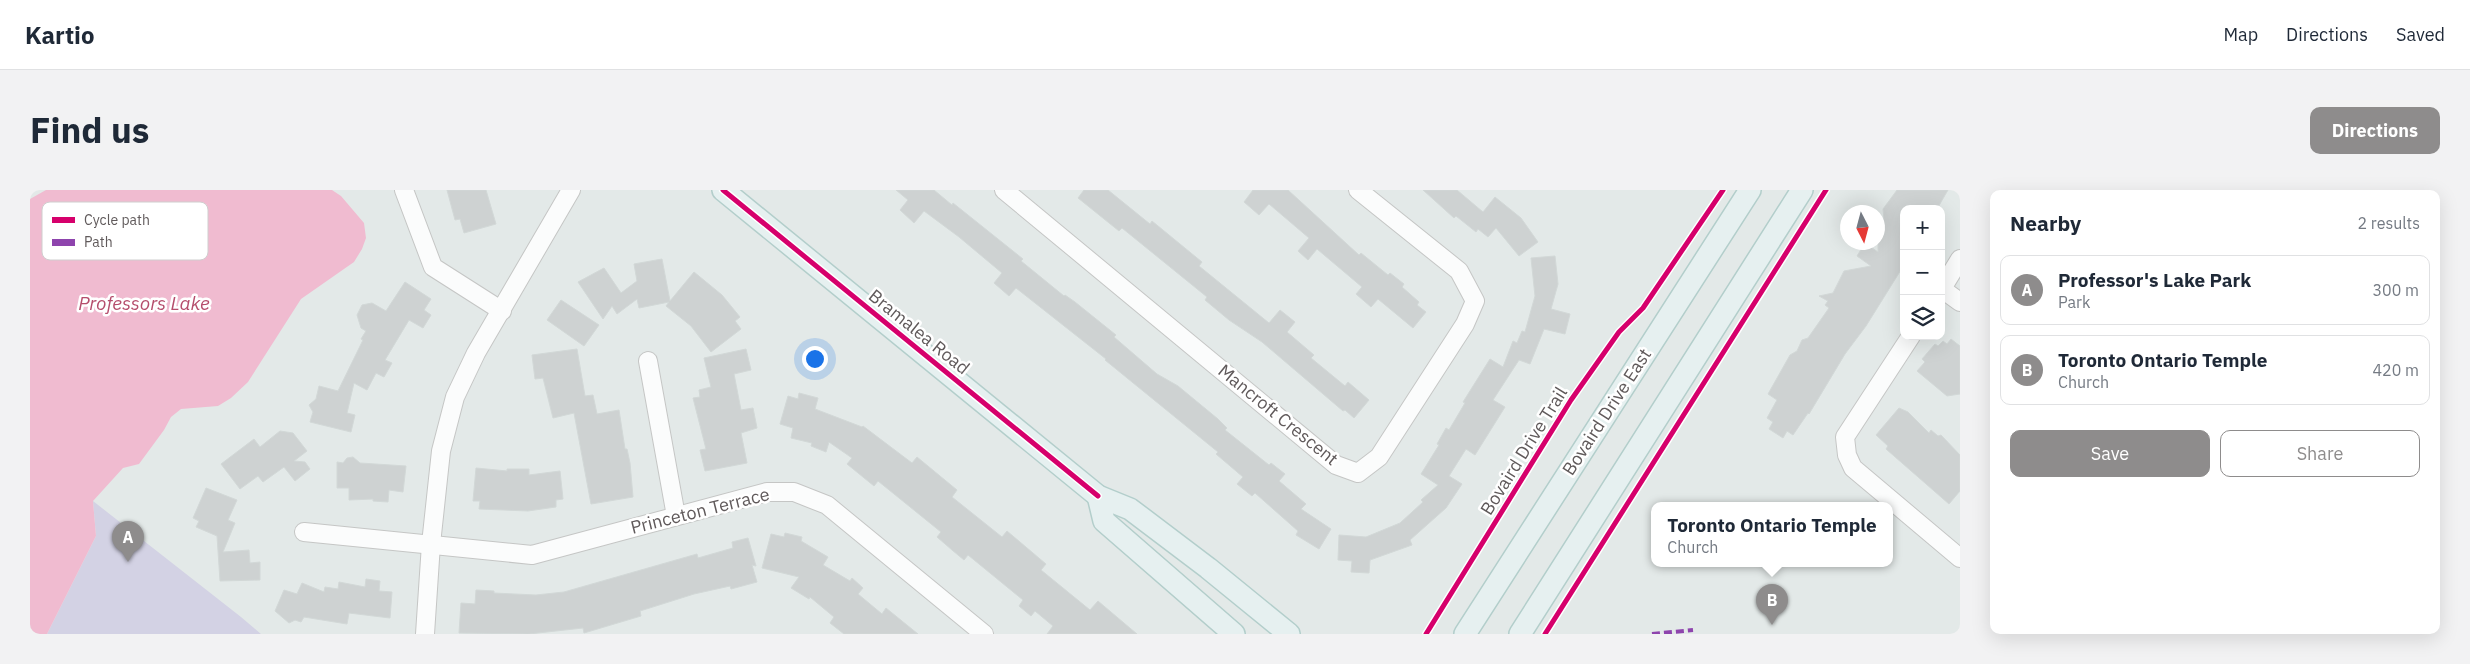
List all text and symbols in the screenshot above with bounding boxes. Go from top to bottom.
text: Kartio [25,19,95,51]
text: Map [2223,23,2258,46]
text: Directions [2286,23,2368,46]
text: Saved [2396,23,2445,46]
text: Find us [30,107,149,153]
button: Directions [2310,107,2440,154]
legend [42,202,208,260]
north arrow [1840,205,1885,250]
map controls [1900,205,1945,340]
button: + [1900,205,1945,250]
text: Nearby [2010,209,2081,237]
text: Cycle path [84,211,150,229]
text: 2 results [2357,213,2420,233]
text: Path [84,233,113,251]
button: − [1900,250,1945,295]
text: Professor's Lake Park [2058,268,2251,292]
text: A [2022,280,2032,300]
text: 300 m [2372,280,2419,300]
street label: Bramalea Road [864,284,974,379]
water label: Professors Lake [78,291,210,315]
text: Park [2058,292,2090,312]
button: layers [1900,295,1945,340]
street label: Bovaird Drive East [1557,344,1656,480]
your location [802,346,828,372]
text: Toronto Ontario Temple [2058,348,2267,372]
street label: Mancroft Crescent [1214,359,1343,470]
text: B [2022,360,2032,380]
text: 420 m [2372,360,2419,380]
text: Church [2058,372,2109,392]
street label: Bovaird Drive Trail [1475,382,1572,519]
button: Save [2010,430,2210,477]
button: Share [2220,430,2420,477]
street label: Princeton Terrace [628,482,772,539]
popup [1651,502,1893,567]
text: Toronto Ontario Temple [1667,513,1877,537]
pin: A [112,521,144,562]
text: Church [1667,537,1718,557]
pin: B [1756,584,1788,625]

